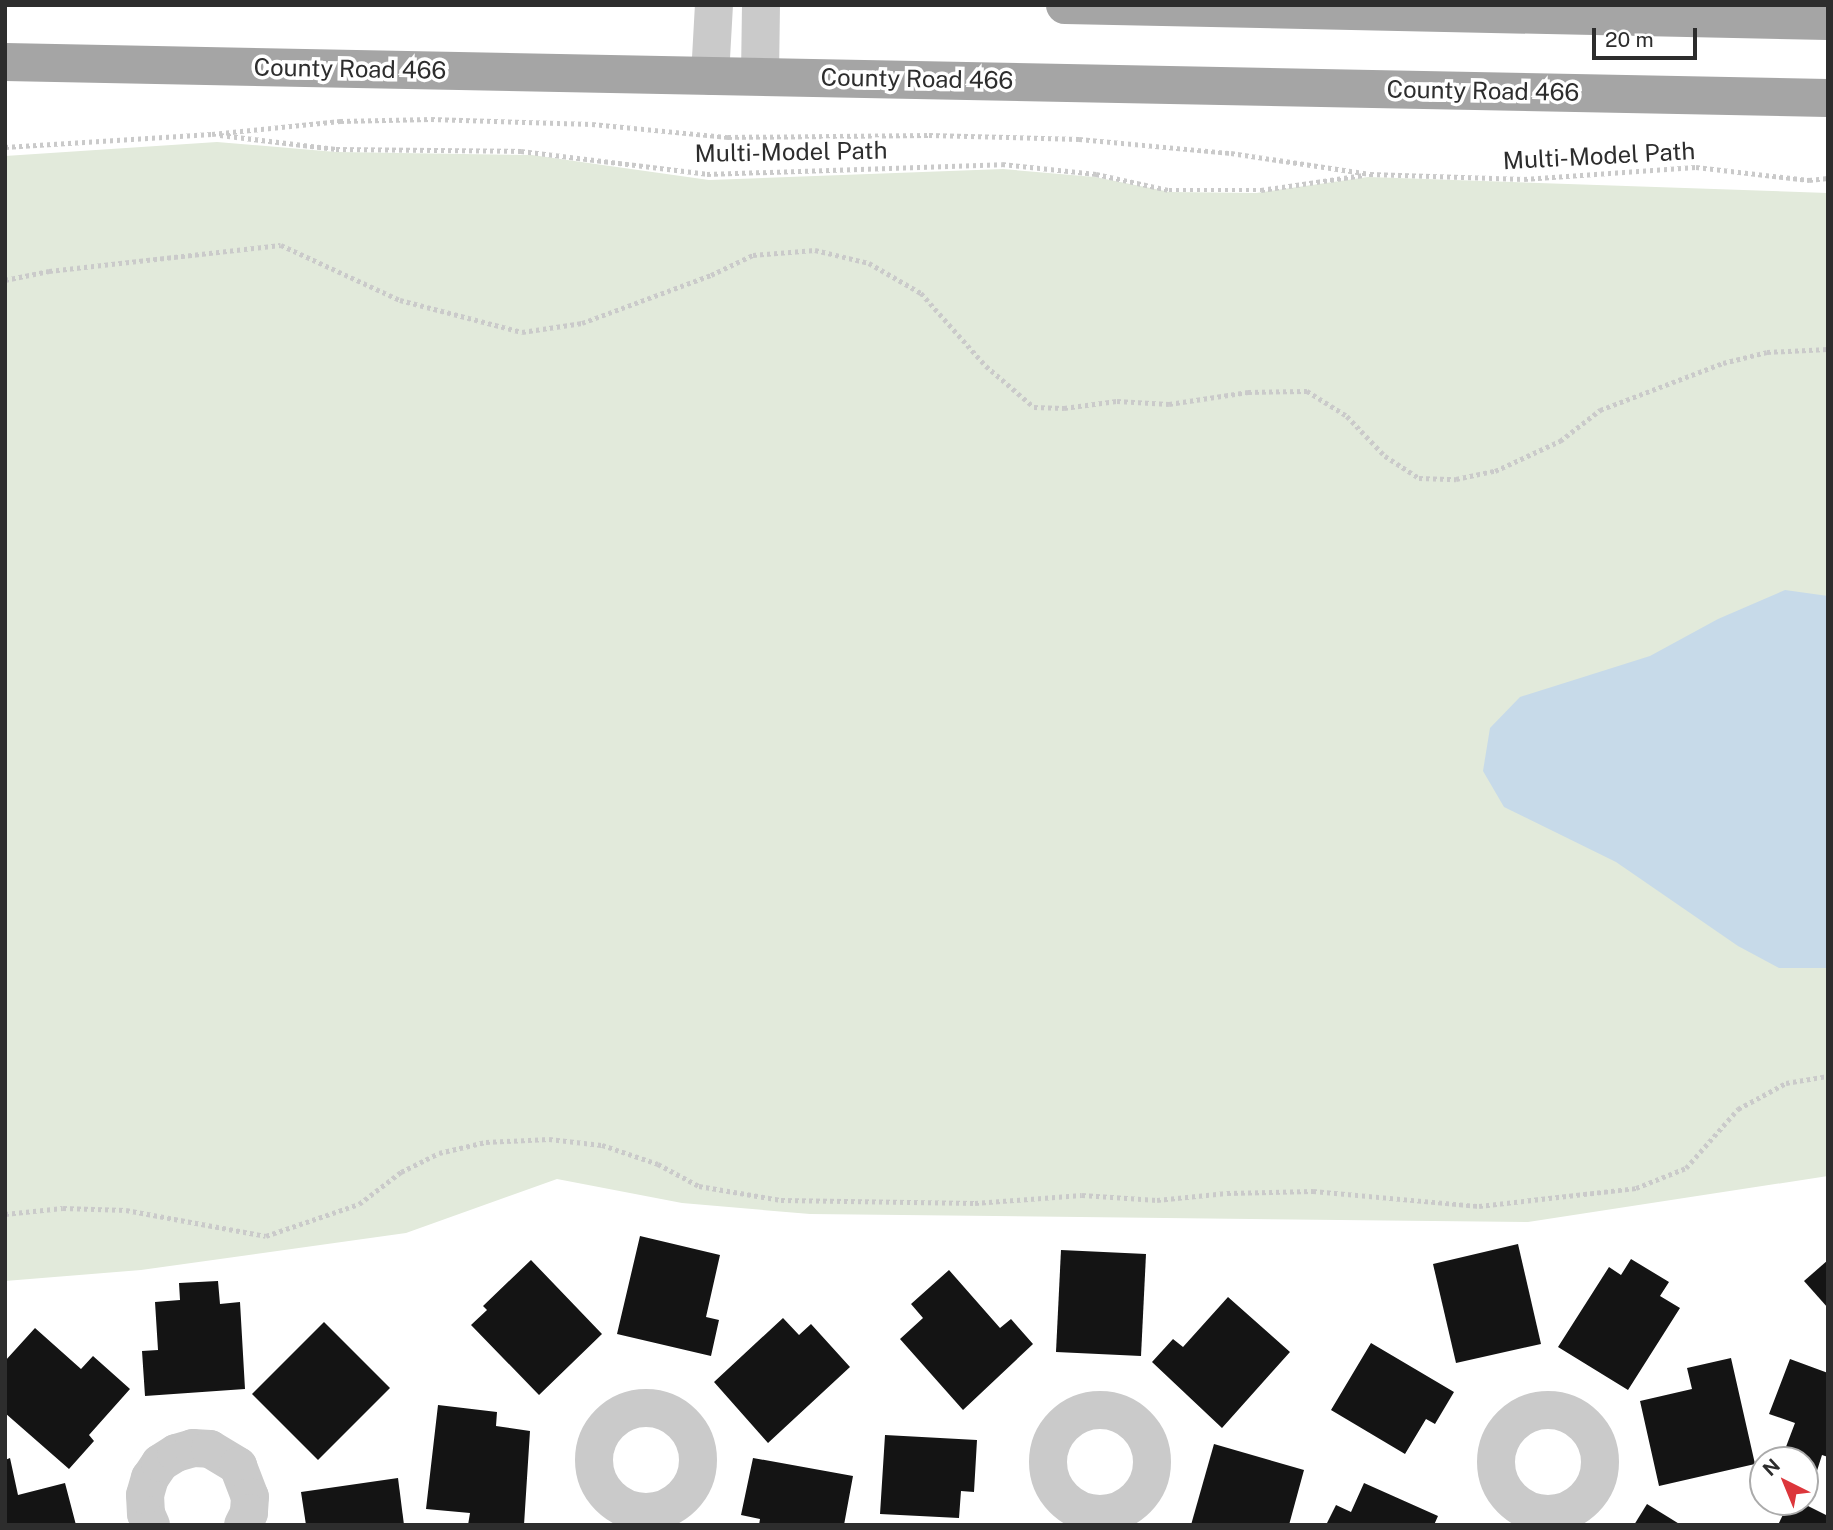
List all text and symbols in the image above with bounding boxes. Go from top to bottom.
scale bar [1595,14,1700,58]
text: 20 m [1605,27,1654,52]
street label: County Road 466 [253,53,447,85]
street label: County Road 466 [820,63,1014,95]
street label: County Road 466 [1386,75,1580,107]
street label: Multi-Model Path [694,136,888,168]
street label: Multi-Model Path [1502,137,1696,175]
north arrow [1749,1446,1819,1516]
text: N [1758,1454,1784,1480]

